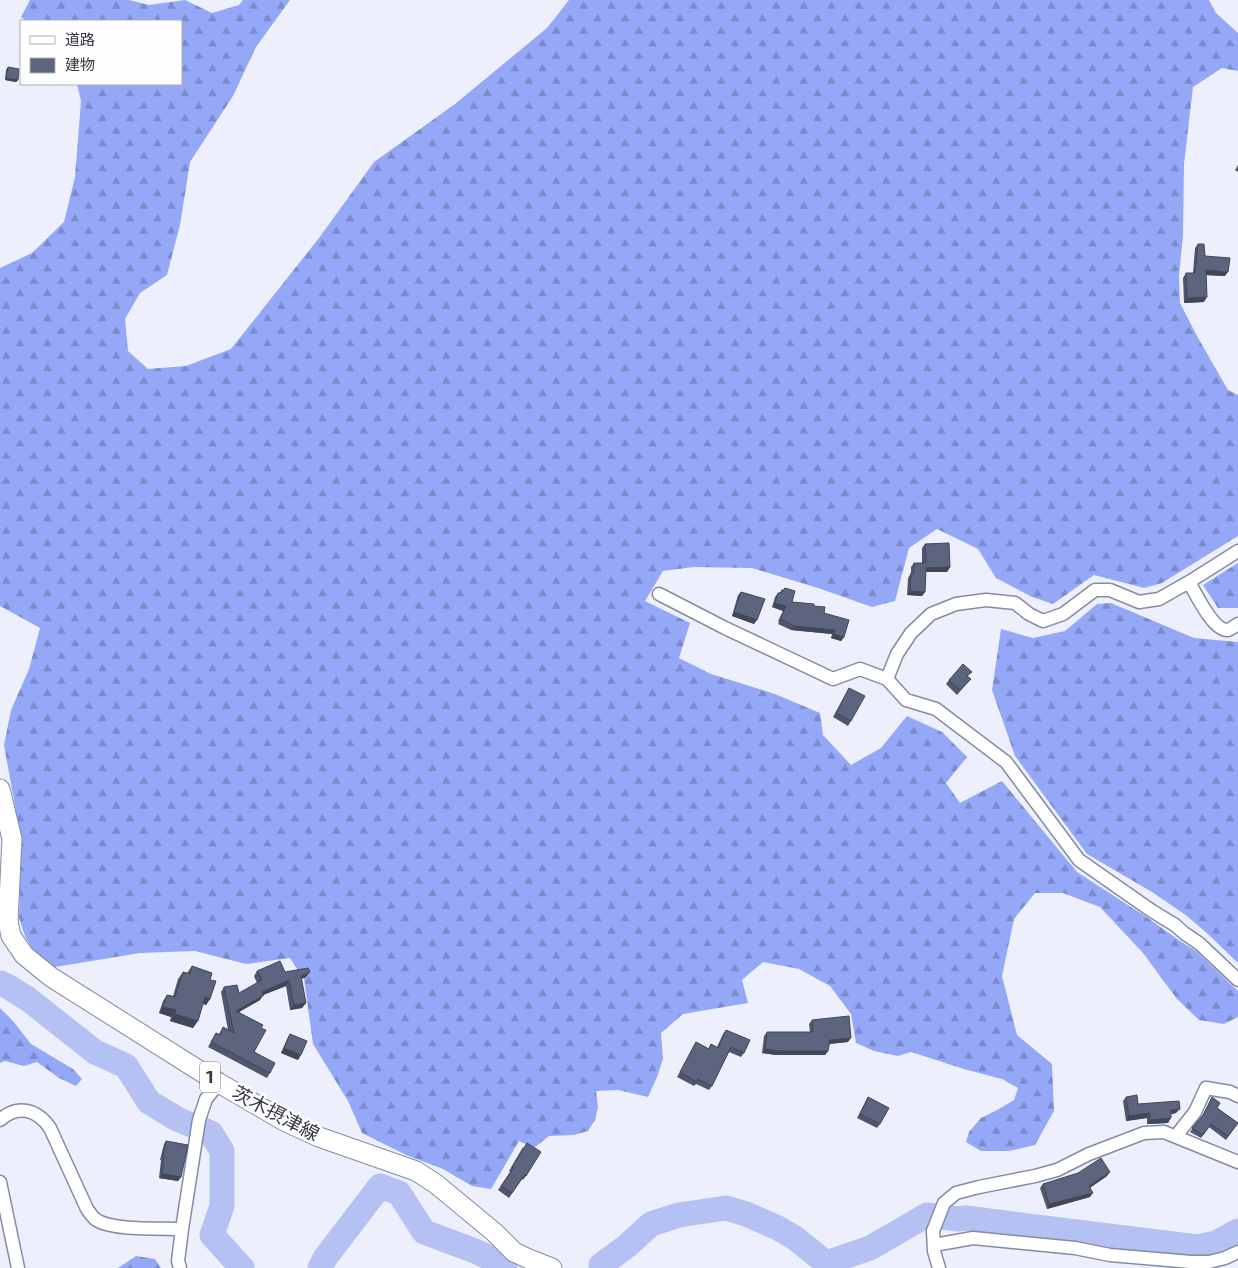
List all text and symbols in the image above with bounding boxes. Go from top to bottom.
legend [20,20,182,85]
text: 道路 [65,30,95,48]
text: 建物 [65,55,95,73]
road number: 1 [200,1062,220,1092]
street label: 茨木摂津線 [229,1080,324,1145]

